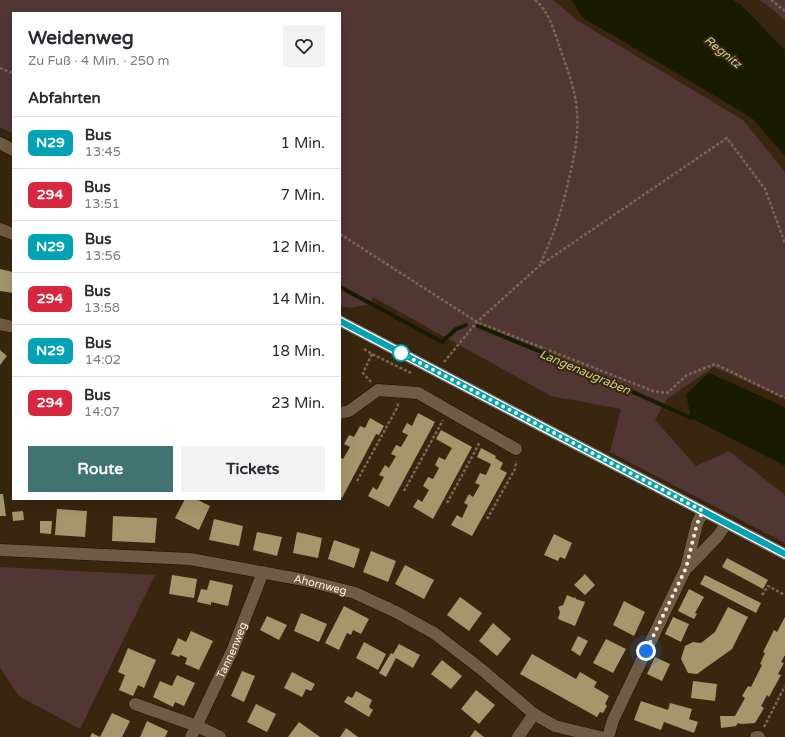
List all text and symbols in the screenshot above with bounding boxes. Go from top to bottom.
button: heart [283,25,325,67]
text: Weidenweg [28,27,134,49]
water label: Regnitz [702,33,745,72]
text: Zu Fuß · 4 Min. · 250 m [28,53,169,69]
text: Abfahrten [28,89,101,107]
text: Bus [85,126,111,144]
text: N29 [36,134,65,151]
text: 1 Min. [281,134,325,152]
text: 13:45 [85,144,121,160]
text: Bus [84,178,111,196]
text: 294 [37,186,63,203]
text: 7 Min. [281,186,325,204]
text: 13:51 [84,196,120,212]
text: Bus [85,230,111,248]
text: N29 [36,238,65,255]
text: 12 Min. [271,238,325,256]
text: 13:56 [85,248,121,264]
text: Bus [84,282,111,300]
text: 294 [37,290,63,307]
text: 14 Min. [271,290,325,308]
text: 13:58 [84,300,120,316]
text: Bus [85,334,111,352]
text: N29 [36,342,65,359]
text: 18 Min. [271,342,325,360]
unlabelled marker [392,344,410,362]
water label: Langenaugraben [538,347,633,398]
text: 14:02 [85,352,121,368]
text: Bus [84,386,111,404]
text: 294 [37,394,63,411]
text: 23 Min. [271,394,325,412]
text: 14:07 [84,404,120,420]
button: Route [28,446,173,492]
button: Tickets [181,446,325,492]
street label: Ahornweg [293,572,348,597]
street label: Tannenweg [214,620,249,680]
your location [636,641,656,661]

